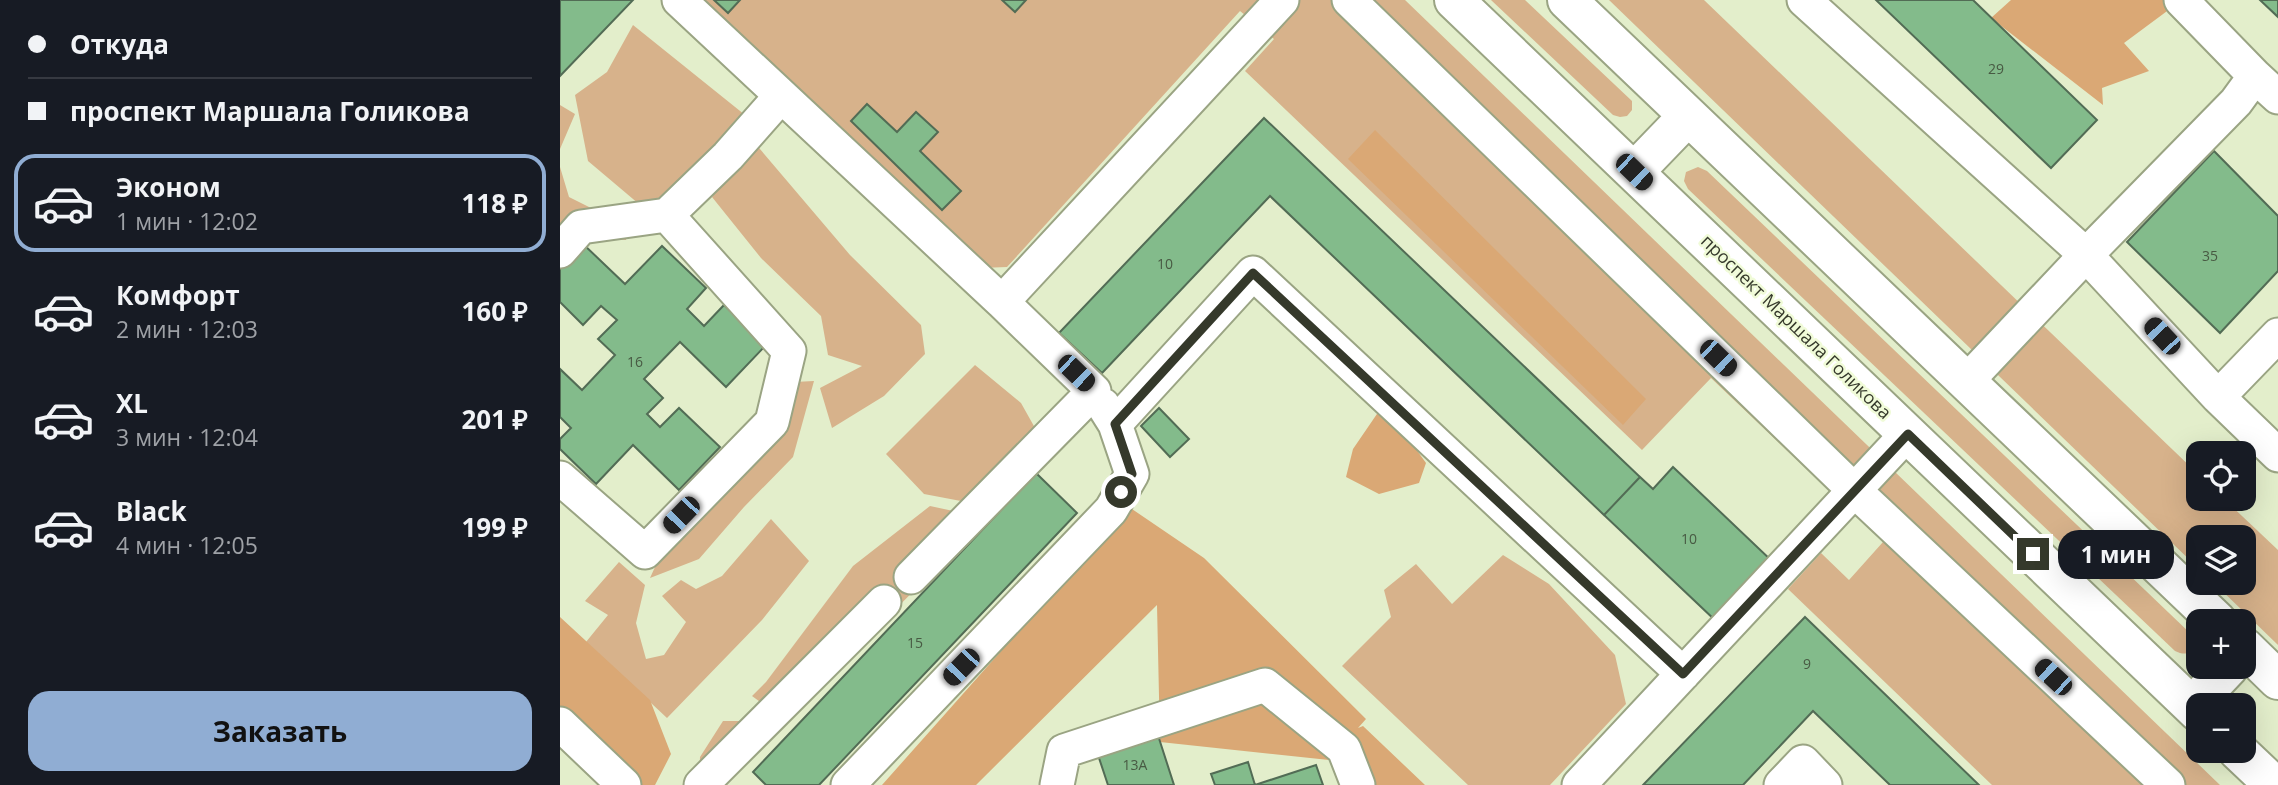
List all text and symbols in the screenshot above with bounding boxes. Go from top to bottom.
text: Откуда [70,26,169,62]
house number: 29 [1988,59,2004,78]
text: проспект Маршала Голикова [70,93,470,129]
car [1612,150,1657,194]
text: Эконом [116,169,221,205]
icon: car [32,172,95,235]
text: 118 ₽ [462,185,528,221]
text: 1 мин · 12:02 [116,205,258,237]
street label: проспект Маршала Голикова [1696,229,1897,424]
house number: 35 [2202,246,2218,265]
house number: 10 [1157,254,1173,273]
text: Комфорт [116,277,240,313]
icon: car [32,280,95,343]
text: 160 ₽ [462,293,528,329]
text: 2 мин · 12:03 [116,313,258,345]
car [2140,313,2185,359]
car [1696,336,1741,380]
car [1054,351,1099,395]
house number: 16 [627,352,643,371]
text: XL [116,385,148,421]
icon: car [32,388,95,451]
text: 201 ₽ [462,401,528,437]
text: 3 мин · 12:04 [116,421,258,453]
map controls [2186,441,2256,763]
button: locate [2186,441,2256,511]
route start [1105,476,1137,508]
text: Black [116,493,187,529]
car [659,493,704,537]
icon: car [32,496,95,559]
text: 199 ₽ [462,509,528,545]
button: layers [2186,525,2256,595]
text: 4 мин · 12:05 [116,529,258,561]
house number: 10 [1681,529,1697,548]
callout: 1 мин [2058,530,2173,578]
route end [2017,538,2049,570]
text: 1 мин [2081,538,2151,570]
button: + [2186,609,2256,679]
house number: 15 [907,633,923,652]
car [939,645,984,689]
house number: 9 [1803,654,1811,673]
car [2031,655,2076,699]
button: Заказать [28,691,532,771]
button: − [2186,693,2256,763]
house number: 13А [1123,755,1148,774]

